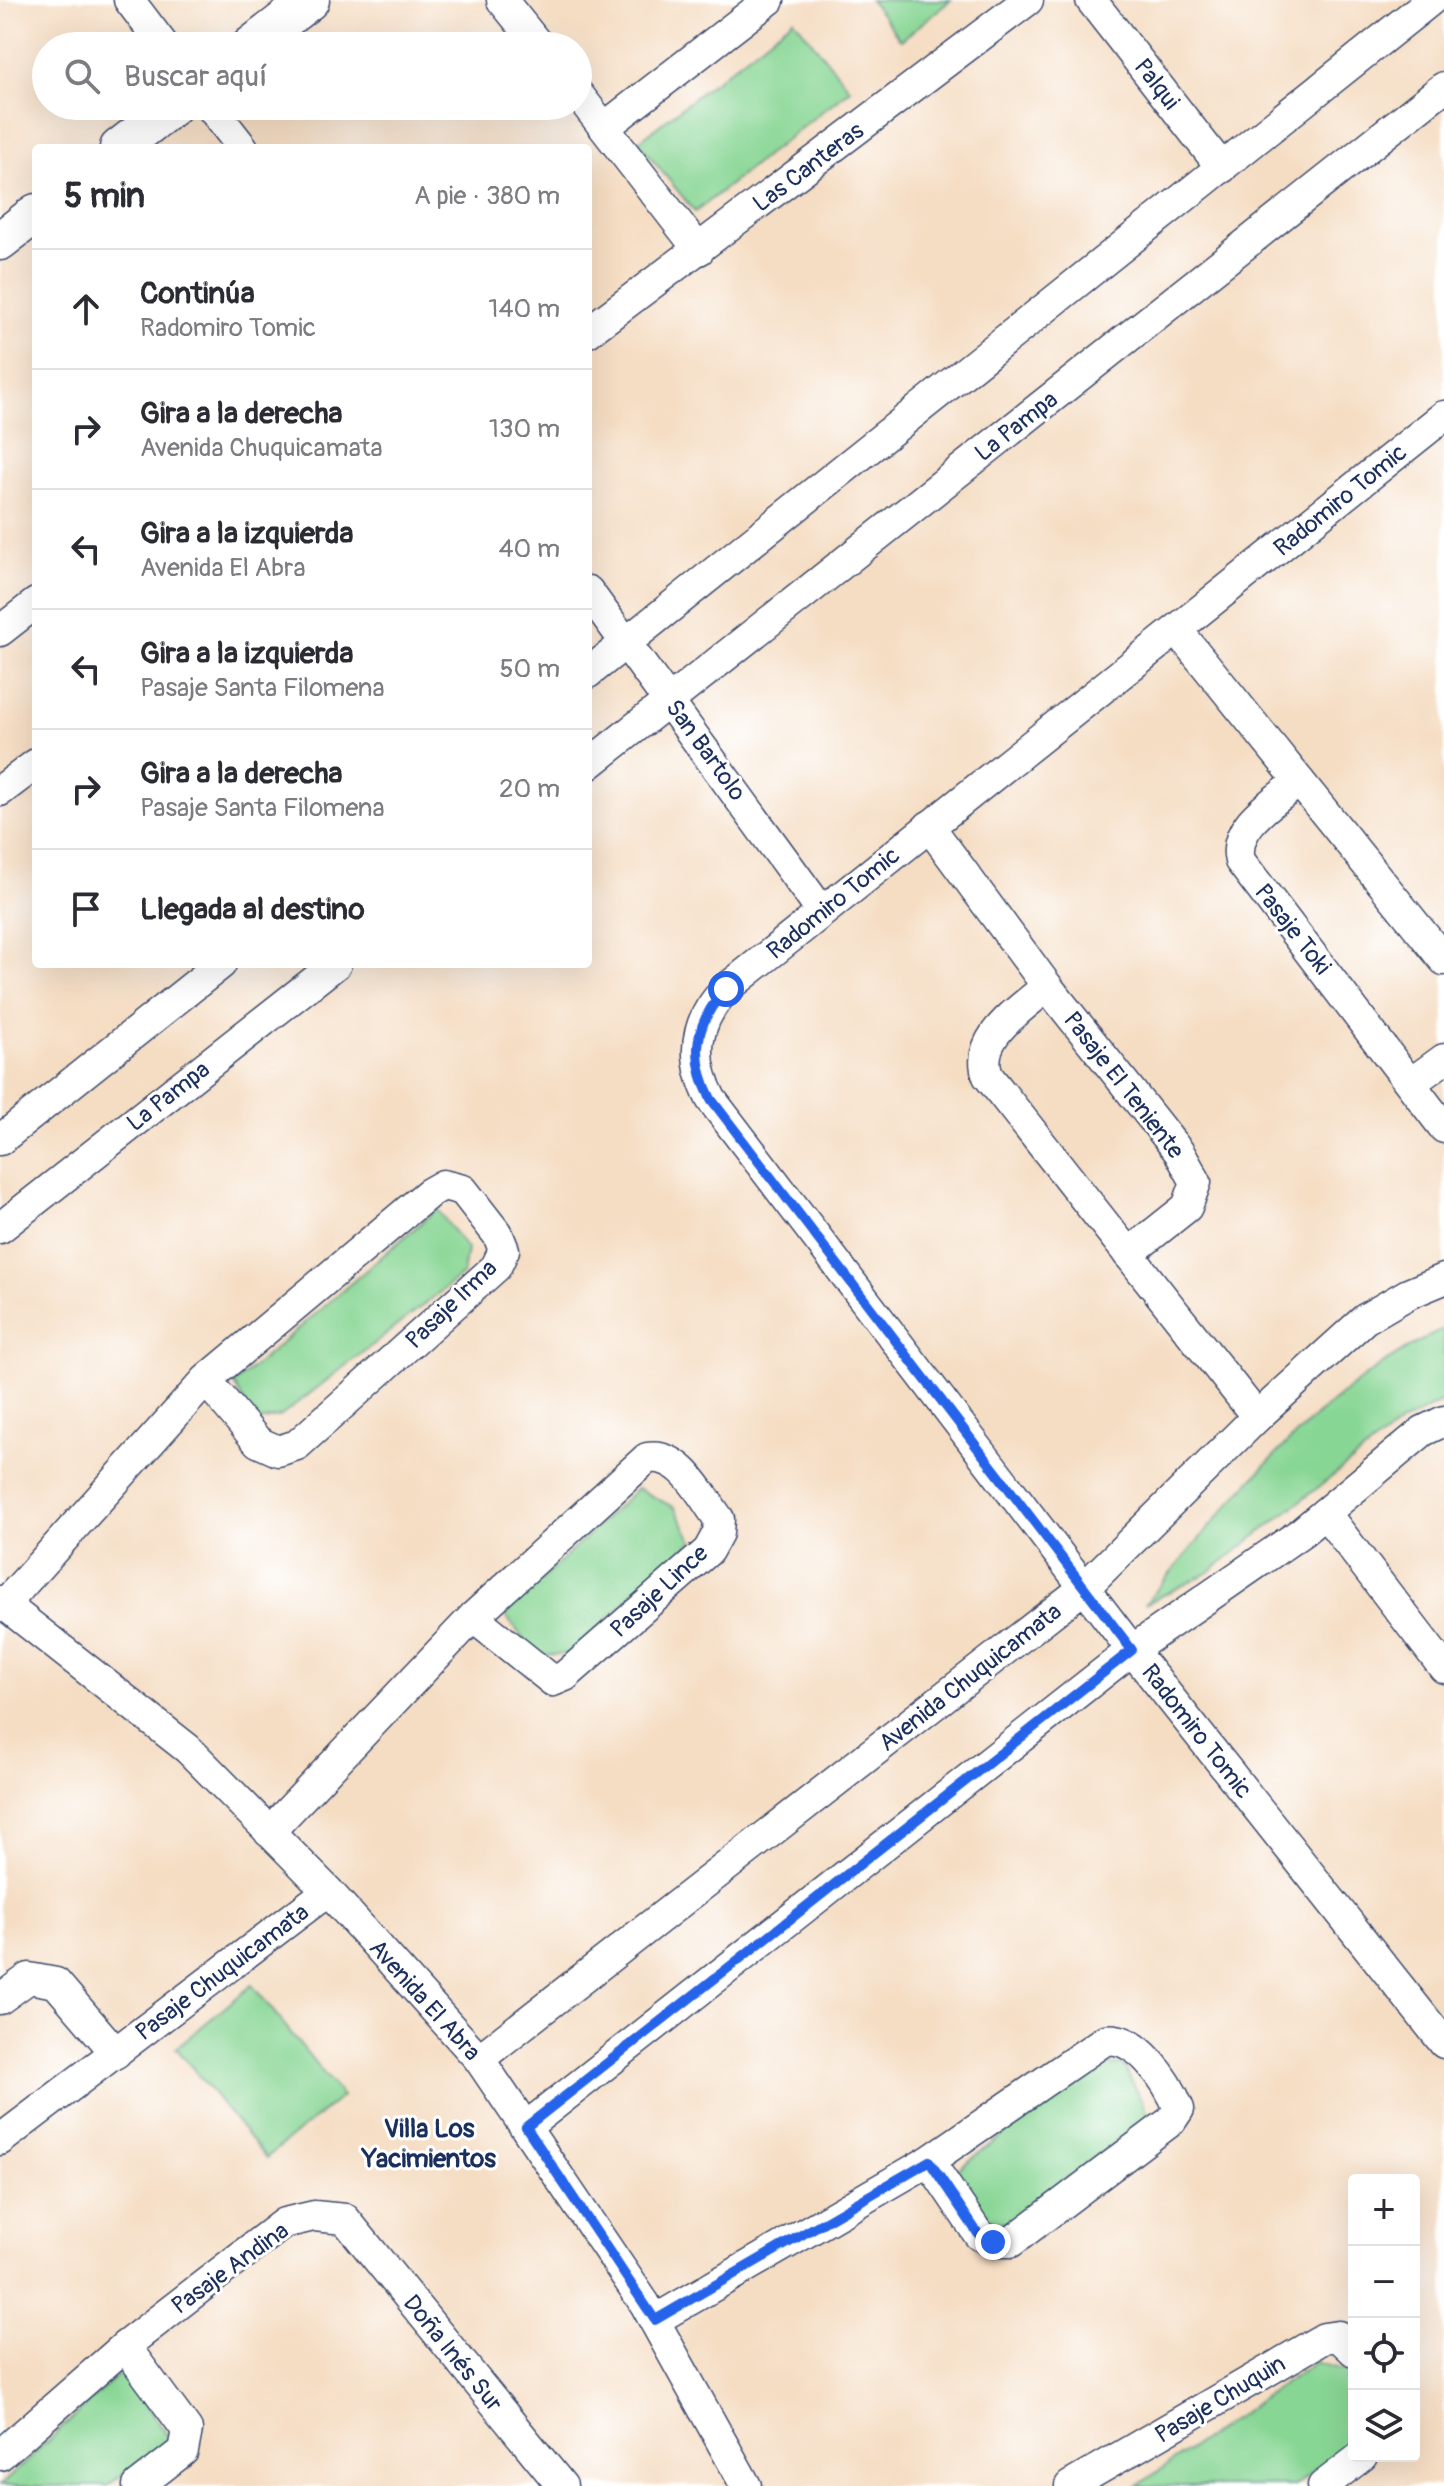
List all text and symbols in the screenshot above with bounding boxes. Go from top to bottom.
search box [32,32,592,120]
street label: Palqui [1128,53,1186,116]
icon: search [60,54,104,98]
text: Buscar aquí [124,58,267,95]
street label: Las Canteras [747,116,870,218]
text: 5 min [64,175,145,218]
text: A pie · 380 m [414,180,560,212]
text: Continúa [140,275,255,312]
icon: ahead [64,287,108,331]
text: 140 m [488,293,560,325]
text: Radomiro Tomic [140,312,316,344]
street label: La Pampa [969,385,1064,468]
text: Gira a la derecha [140,395,342,432]
icon: right [64,407,108,451]
text: 130 m [489,413,560,445]
text: Avenida Chuquicamata [140,432,383,464]
street label: Radomiro Tomic [1268,438,1413,563]
text: Gira a la izquierda [140,515,353,552]
icon: left [64,527,108,571]
text: 40 m [498,533,560,565]
text: Avenida El Abra [140,552,306,584]
text: Gira a la izquierda [140,635,353,672]
icon: left [64,647,108,691]
text: 50 m [499,653,560,685]
text: Pasaje Santa Filomena [140,672,385,704]
street label: San Bartolo [659,694,752,807]
text: Gira a la derecha [140,755,342,792]
icon: right [64,767,108,811]
text: 20 m [499,773,560,805]
text: Pasaje Santa Filomena [140,792,385,824]
street label: Radomiro Tomic [761,841,906,966]
street label: Pasaje Toki [1248,878,1337,981]
icon: arrive [64,887,108,931]
text: Llegada al destino [140,891,365,928]
route start [708,971,744,1007]
street label: Pasaje El Teniente [1057,1006,1190,1165]
street label: La Pampa [121,1055,216,1138]
street label: Pasaje Irma [400,1254,503,1355]
street label: Pasaje Lince [604,1539,714,1644]
street label: Avenida Chuquicamata [873,1597,1067,1758]
street label: Radomiro Tomic [1135,1658,1258,1804]
street label: Pasaje Chuquicamata [130,1898,315,2047]
street label: Avenida El Abra [363,1934,487,2067]
district label: Villa Los Yacimientos [361,2113,496,2175]
map controls [1348,2174,1420,2462]
button: + [1348,2174,1420,2246]
street label: Pasaje Andina [166,2216,294,2321]
route end [975,2224,1011,2260]
button: − [1348,2246,1420,2318]
street label: Doña Inés Sur [397,2289,509,2418]
button: locate [1348,2318,1420,2390]
street label: Pasaje Chuquin [1150,2349,1291,2450]
button: layers [1348,2390,1420,2462]

